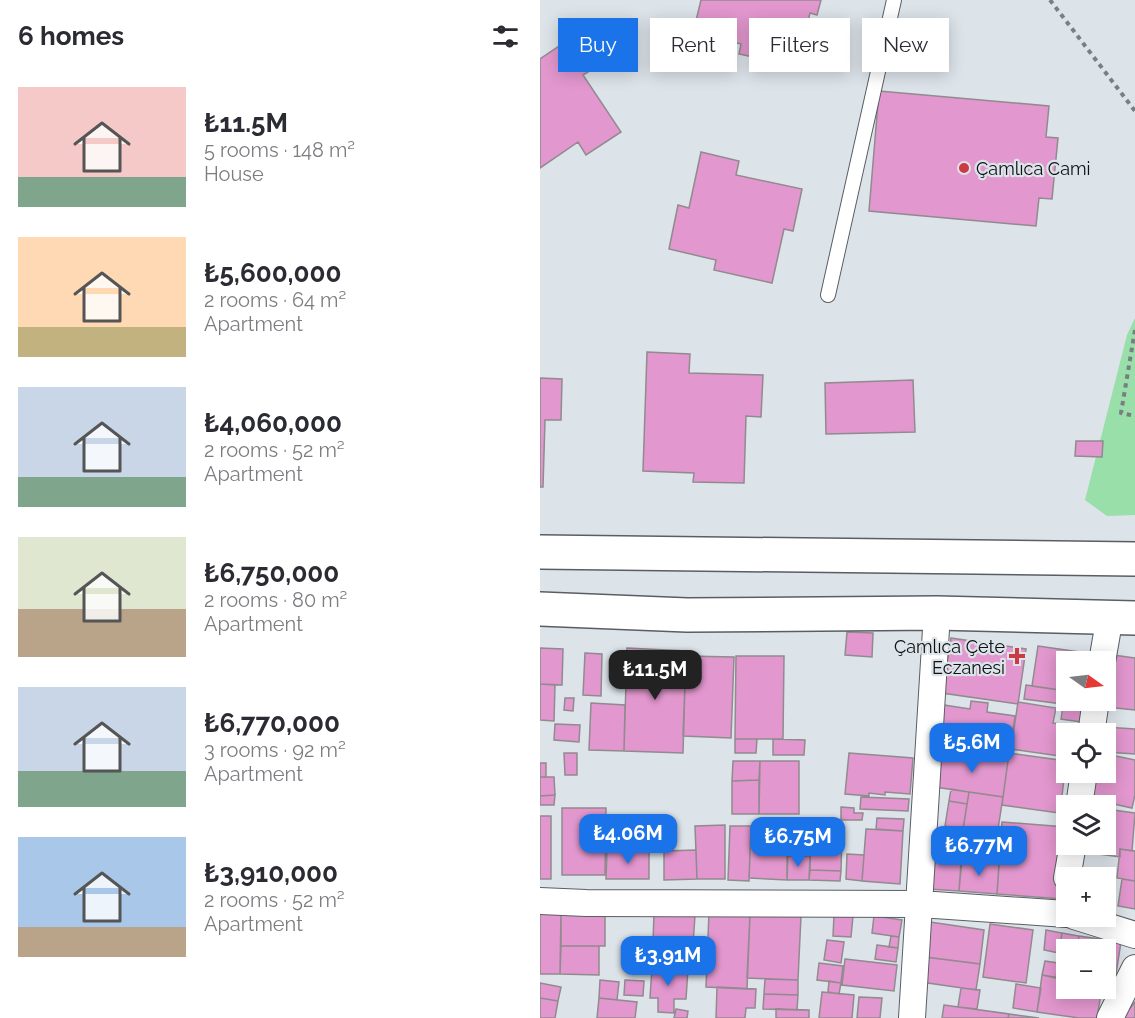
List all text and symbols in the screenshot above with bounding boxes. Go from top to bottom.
chip: Buy [558,18,638,72]
chip: Rent [650,18,737,72]
chip: Filters [749,18,850,72]
chip: New [862,18,949,72]
icon: filters [489,20,522,53]
text: 6 homes [18,21,124,51]
text: ₺11.5M [204,108,288,138]
icon: home [66,111,138,183]
text: 5 rooms · 148 m² [204,138,355,162]
place label: Çamlıca Cami [976,158,1090,179]
marker: Çamlıca Cami [957,161,971,175]
text: House [204,162,264,186]
text: ₺5,600,000 [204,258,342,288]
icon: home [66,261,138,333]
text: 2 rooms · 64 m² [204,288,346,312]
text: Apartment [204,312,303,336]
text: ₺4,060,000 [204,408,342,438]
icon: home [66,411,138,483]
text: 2 rooms · 52 m² [204,438,345,462]
text: Apartment [204,462,303,486]
text: ₺6,750,000 [204,558,339,588]
icon: home [66,561,138,633]
text: 2 rooms · 80 m² [204,588,347,612]
text: Apartment [204,612,303,636]
place label: Çamlıca Çete Eczanesi [894,636,1005,678]
marker: Çamlıca Çete Eczanesi [1010,649,1024,663]
pin: ₺11.5M [606,650,704,701]
north arrow [1056,651,1116,711]
map controls [1056,651,1116,999]
text: ₺11.5M [623,657,687,681]
text: ₺6,770,000 [204,708,340,738]
icon: home [66,711,138,783]
pin: ₺5.6M [930,723,1014,774]
button: locate [1056,723,1116,783]
text: ₺5.6M [944,730,1000,754]
text: 3 rooms · 92 m² [204,738,346,762]
text: Apartment [204,762,303,786]
button: layers [1056,795,1116,855]
pin: ₺4.06M [579,814,677,865]
pin: ₺6.75M [749,817,847,868]
text: ₺4.06M [593,821,663,845]
text: ₺6.75M [764,824,832,848]
pin: ₺6.77M [930,826,1028,877]
text: ₺6.77M [945,833,1013,857]
text: ₺3,910,000 [204,858,338,888]
icon: home [66,861,138,933]
button: + [1056,867,1116,927]
text: 2 rooms · 52 m² [204,888,345,912]
text: Apartment [204,912,303,936]
pin: ₺3.91M [619,936,717,987]
button: − [1056,939,1116,999]
text: ₺3.91M [635,943,701,967]

